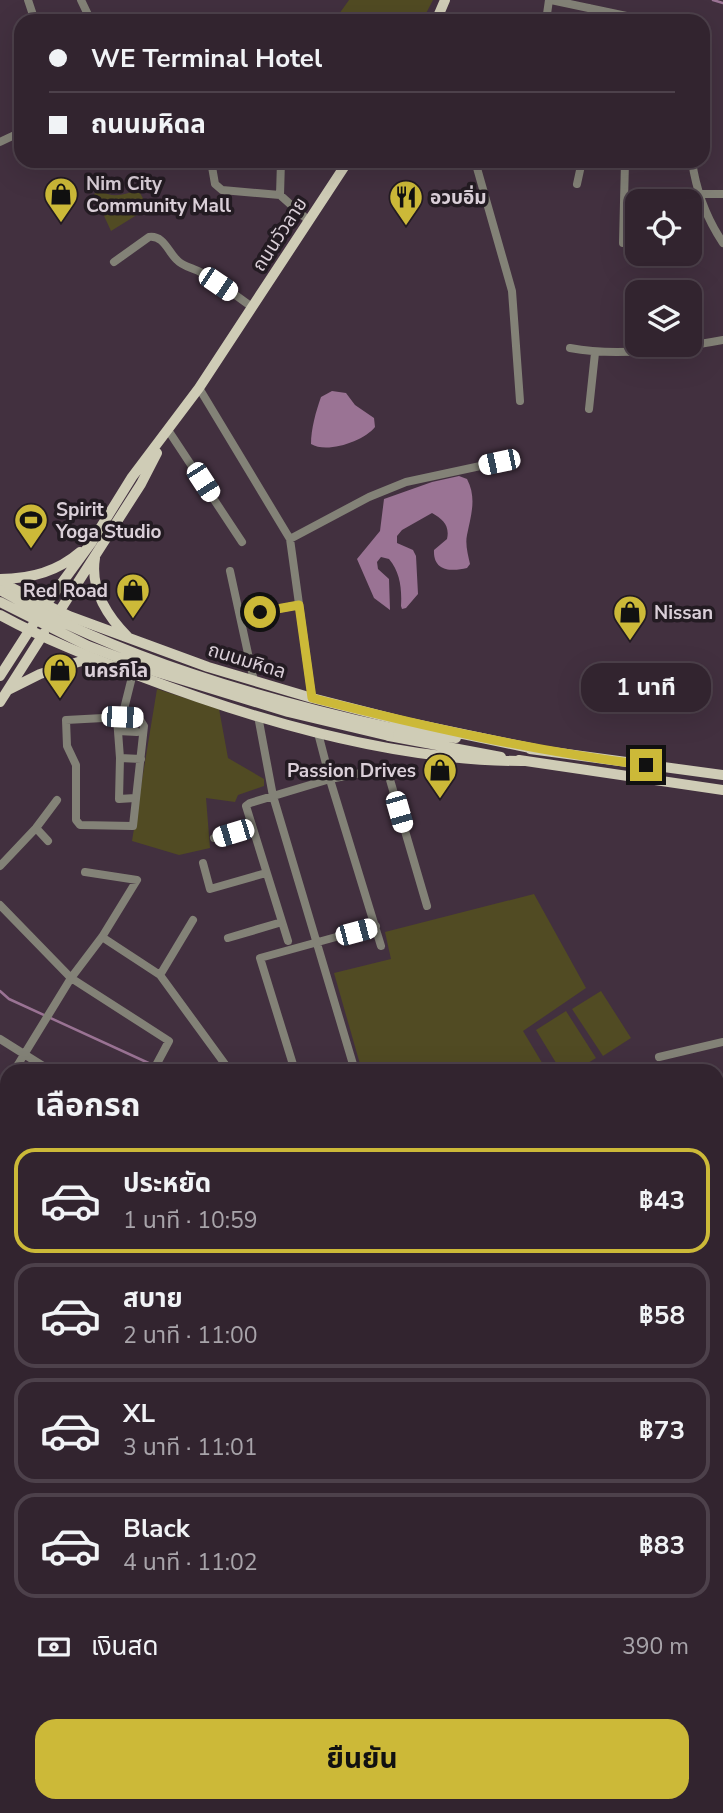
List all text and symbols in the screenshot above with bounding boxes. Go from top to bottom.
text: WE Terminal Hotel [91,41,322,76]
text: ถนนมหิดล [91,107,206,142]
place label: Nim City Community Mall [86,171,231,219]
shop icon: Nim City Community Mall [42,175,80,224]
restaurant icon: อวบอิ่ม [387,178,425,227]
place label: อวบอิ่ม [430,185,487,211]
map controls [625,189,702,357]
button: locate [625,189,702,266]
street label: ถนนวัวลาย [246,193,313,277]
car [195,264,242,304]
button: layers [625,280,702,357]
car [477,447,522,477]
car [183,459,224,505]
place label: Spirit Yoga Studio [55,497,162,545]
sports icon: Spirit Yoga Studio [12,501,50,550]
shop icon: Red Road [114,571,152,620]
place label: Red Road [23,578,108,604]
shop icon: Nissan [611,593,649,642]
route start [244,596,276,628]
place label: Nissan [654,600,713,626]
street label: ถนนมหิดล [205,637,289,685]
shop icon: นครกิโล [41,651,79,700]
place label: นครกิโล [84,658,148,684]
callout: 1 นาที [581,664,711,712]
text: 1 นาที [616,672,676,703]
car [101,706,144,728]
route end [630,749,662,781]
shop icon: Passion Drives [421,751,459,800]
place label: Passion Drives [287,758,416,784]
car [384,789,415,835]
car [210,817,257,849]
car [333,916,380,948]
text: เลือกรถ [35,1084,140,1127]
text: ประหยัด [123,1166,211,1201]
icon: car [39,1169,102,1232]
text: ฿43 [639,1183,685,1218]
text: 1 นาที · 10:59 [123,1205,258,1236]
text: สบาย [123,1281,183,1316]
icon: car [39,1284,102,1347]
text: ฿58 [639,1298,685,1333]
text: 2 นาที · 11:00 [123,1320,258,1351]
text: XL [123,1396,155,1431]
icon: car [39,1399,102,1462]
text: ฿73 [639,1413,685,1448]
text: 3 นาที · 11:01 [123,1432,258,1463]
text: Black [123,1511,190,1546]
icon: car [39,1514,102,1577]
text: ฿83 [639,1528,685,1563]
text: 4 นาที · 11:02 [123,1547,258,1578]
icon: cash [35,1628,73,1666]
text: เงินสด [91,1629,158,1664]
text: 390 m [622,1631,689,1662]
button: ยืนยัน [35,1719,689,1799]

